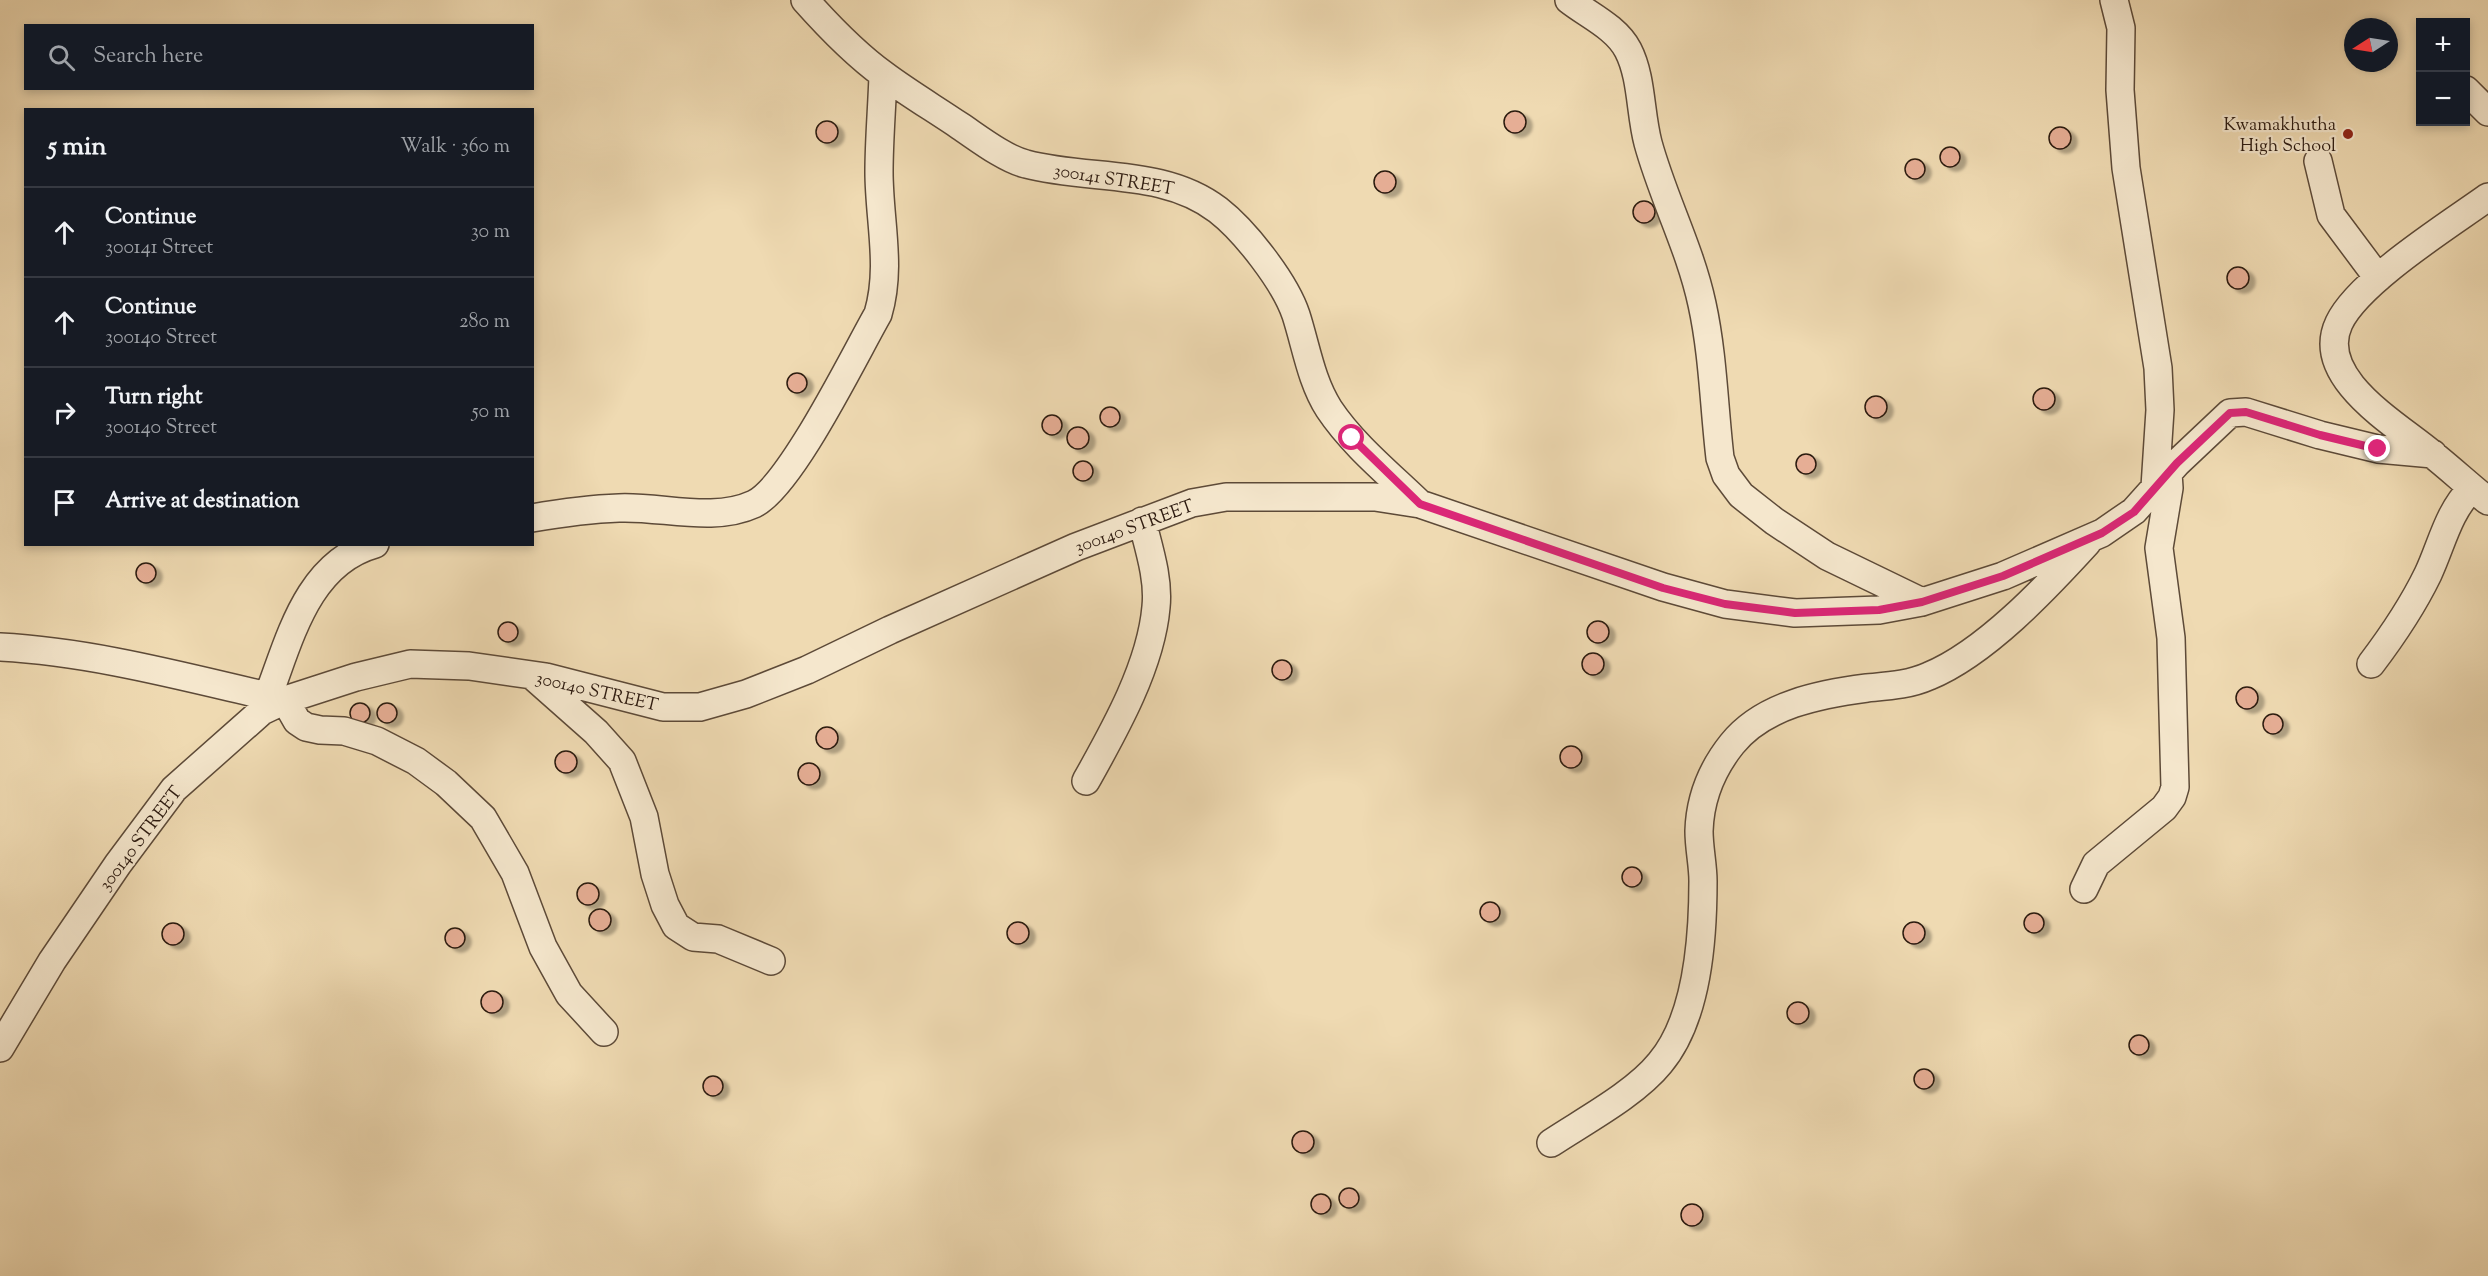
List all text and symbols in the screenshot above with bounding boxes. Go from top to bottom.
north arrow [2344,18,2398,72]
map controls [2416,18,2470,126]
button: + [2416,18,2470,72]
search box [24,24,534,90]
icon: search [45,41,78,74]
text: Search here [93,41,203,73]
button: − [2416,72,2470,126]
place label: Kwamakhutha High School [2223,113,2336,160]
marker: Kwamakhutha High School [2341,127,2355,141]
text: 5 min [48,129,107,166]
text: Walk · 360 m [400,133,510,162]
street label: 300141 STREET [1051,159,1176,203]
text: Continue [105,202,196,234]
icon: ahead [48,216,81,249]
text: 30 m [471,218,510,247]
text: 300141 Street [105,234,213,263]
text: Continue [105,292,196,324]
icon: ahead [48,306,81,339]
text: 280 m [459,308,510,337]
text: 300140 Street [105,324,217,353]
text: Turn right [105,382,202,414]
icon: right [48,396,81,429]
text: 50 m [472,398,510,427]
text: 300140 Street [105,414,217,443]
route start [1338,424,1364,450]
route end [2364,435,2390,461]
icon: arrive [48,486,81,519]
text: Arrive at destination [105,486,300,518]
street label: 300140 STREET [1071,494,1198,561]
street label: 300140 STREET [533,666,661,720]
street label: 300140 STREET [94,781,190,897]

